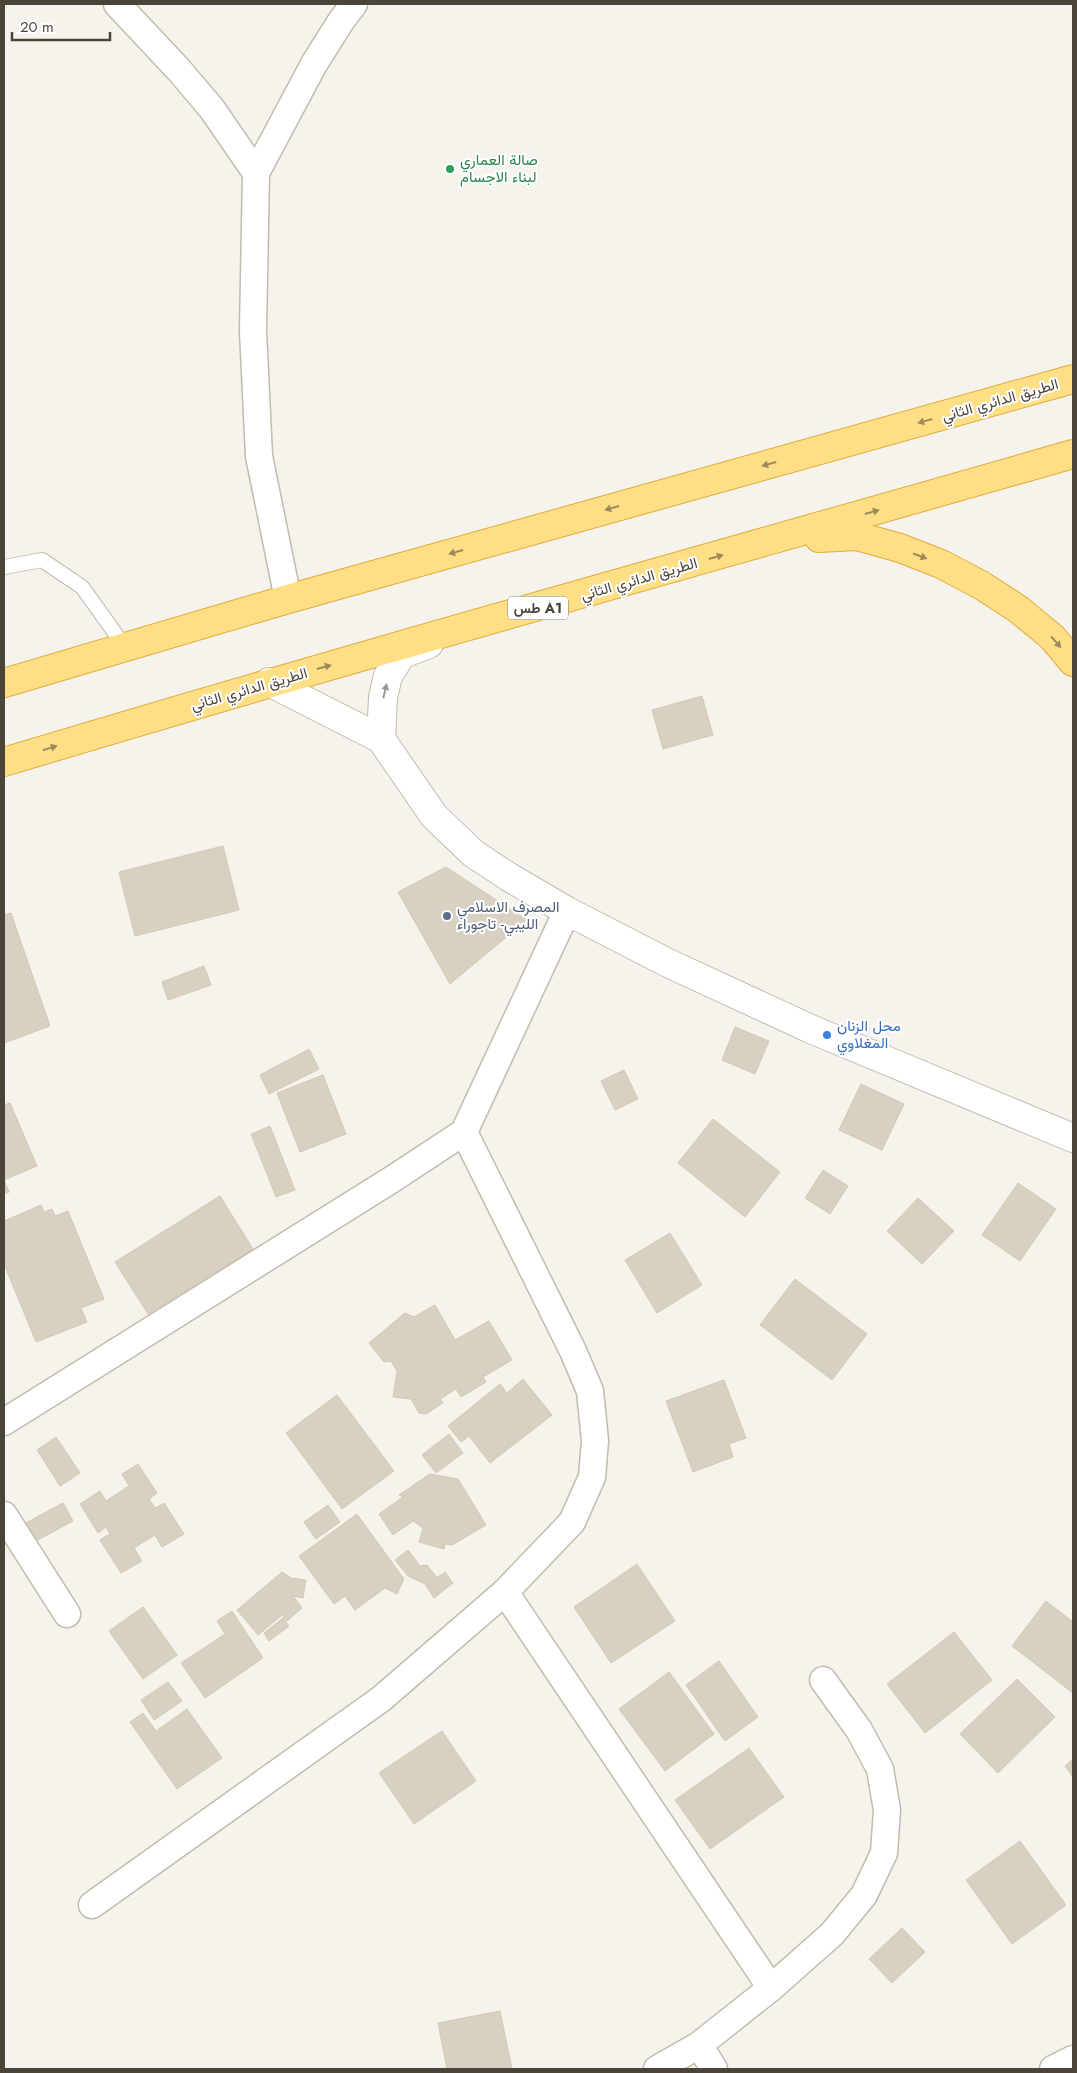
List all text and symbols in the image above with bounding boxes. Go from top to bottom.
scale bar [12,10,110,42]
text: 20 m [20,16,54,38]
place label: صالة العماري لبناء الاجسام [460,149,538,188]
marker: صالة العماري لبناء الاجسام [444,163,456,175]
street label: الطريق الدائري الثاني [939,373,1062,429]
one-way arrow [918,417,933,425]
one-way arrow [761,461,776,469]
one-way arrow [605,504,620,512]
one-way arrow [865,507,880,515]
one-way arrow [448,548,463,556]
street label: الطريق الدائري الثاني [578,552,701,608]
one-way arrow [708,552,723,560]
one-way arrow [913,552,928,560]
road number: طس A1 [508,596,568,620]
one-way arrow [1051,636,1062,649]
street label: الطريق الدائري الثاني [188,662,311,718]
one-way arrow [316,663,331,671]
one-way arrow [381,683,389,698]
one-way arrow [43,744,58,752]
place label: المصرف الاسلامي الليبي- تاجوراء [457,896,559,937]
marker: المصرف الاسلامي الليبي- تاجوراء [441,910,453,922]
place label: محل الزنان المغلاوي [837,1015,901,1056]
marker: محل الزنان المغلاوي [821,1029,833,1041]

